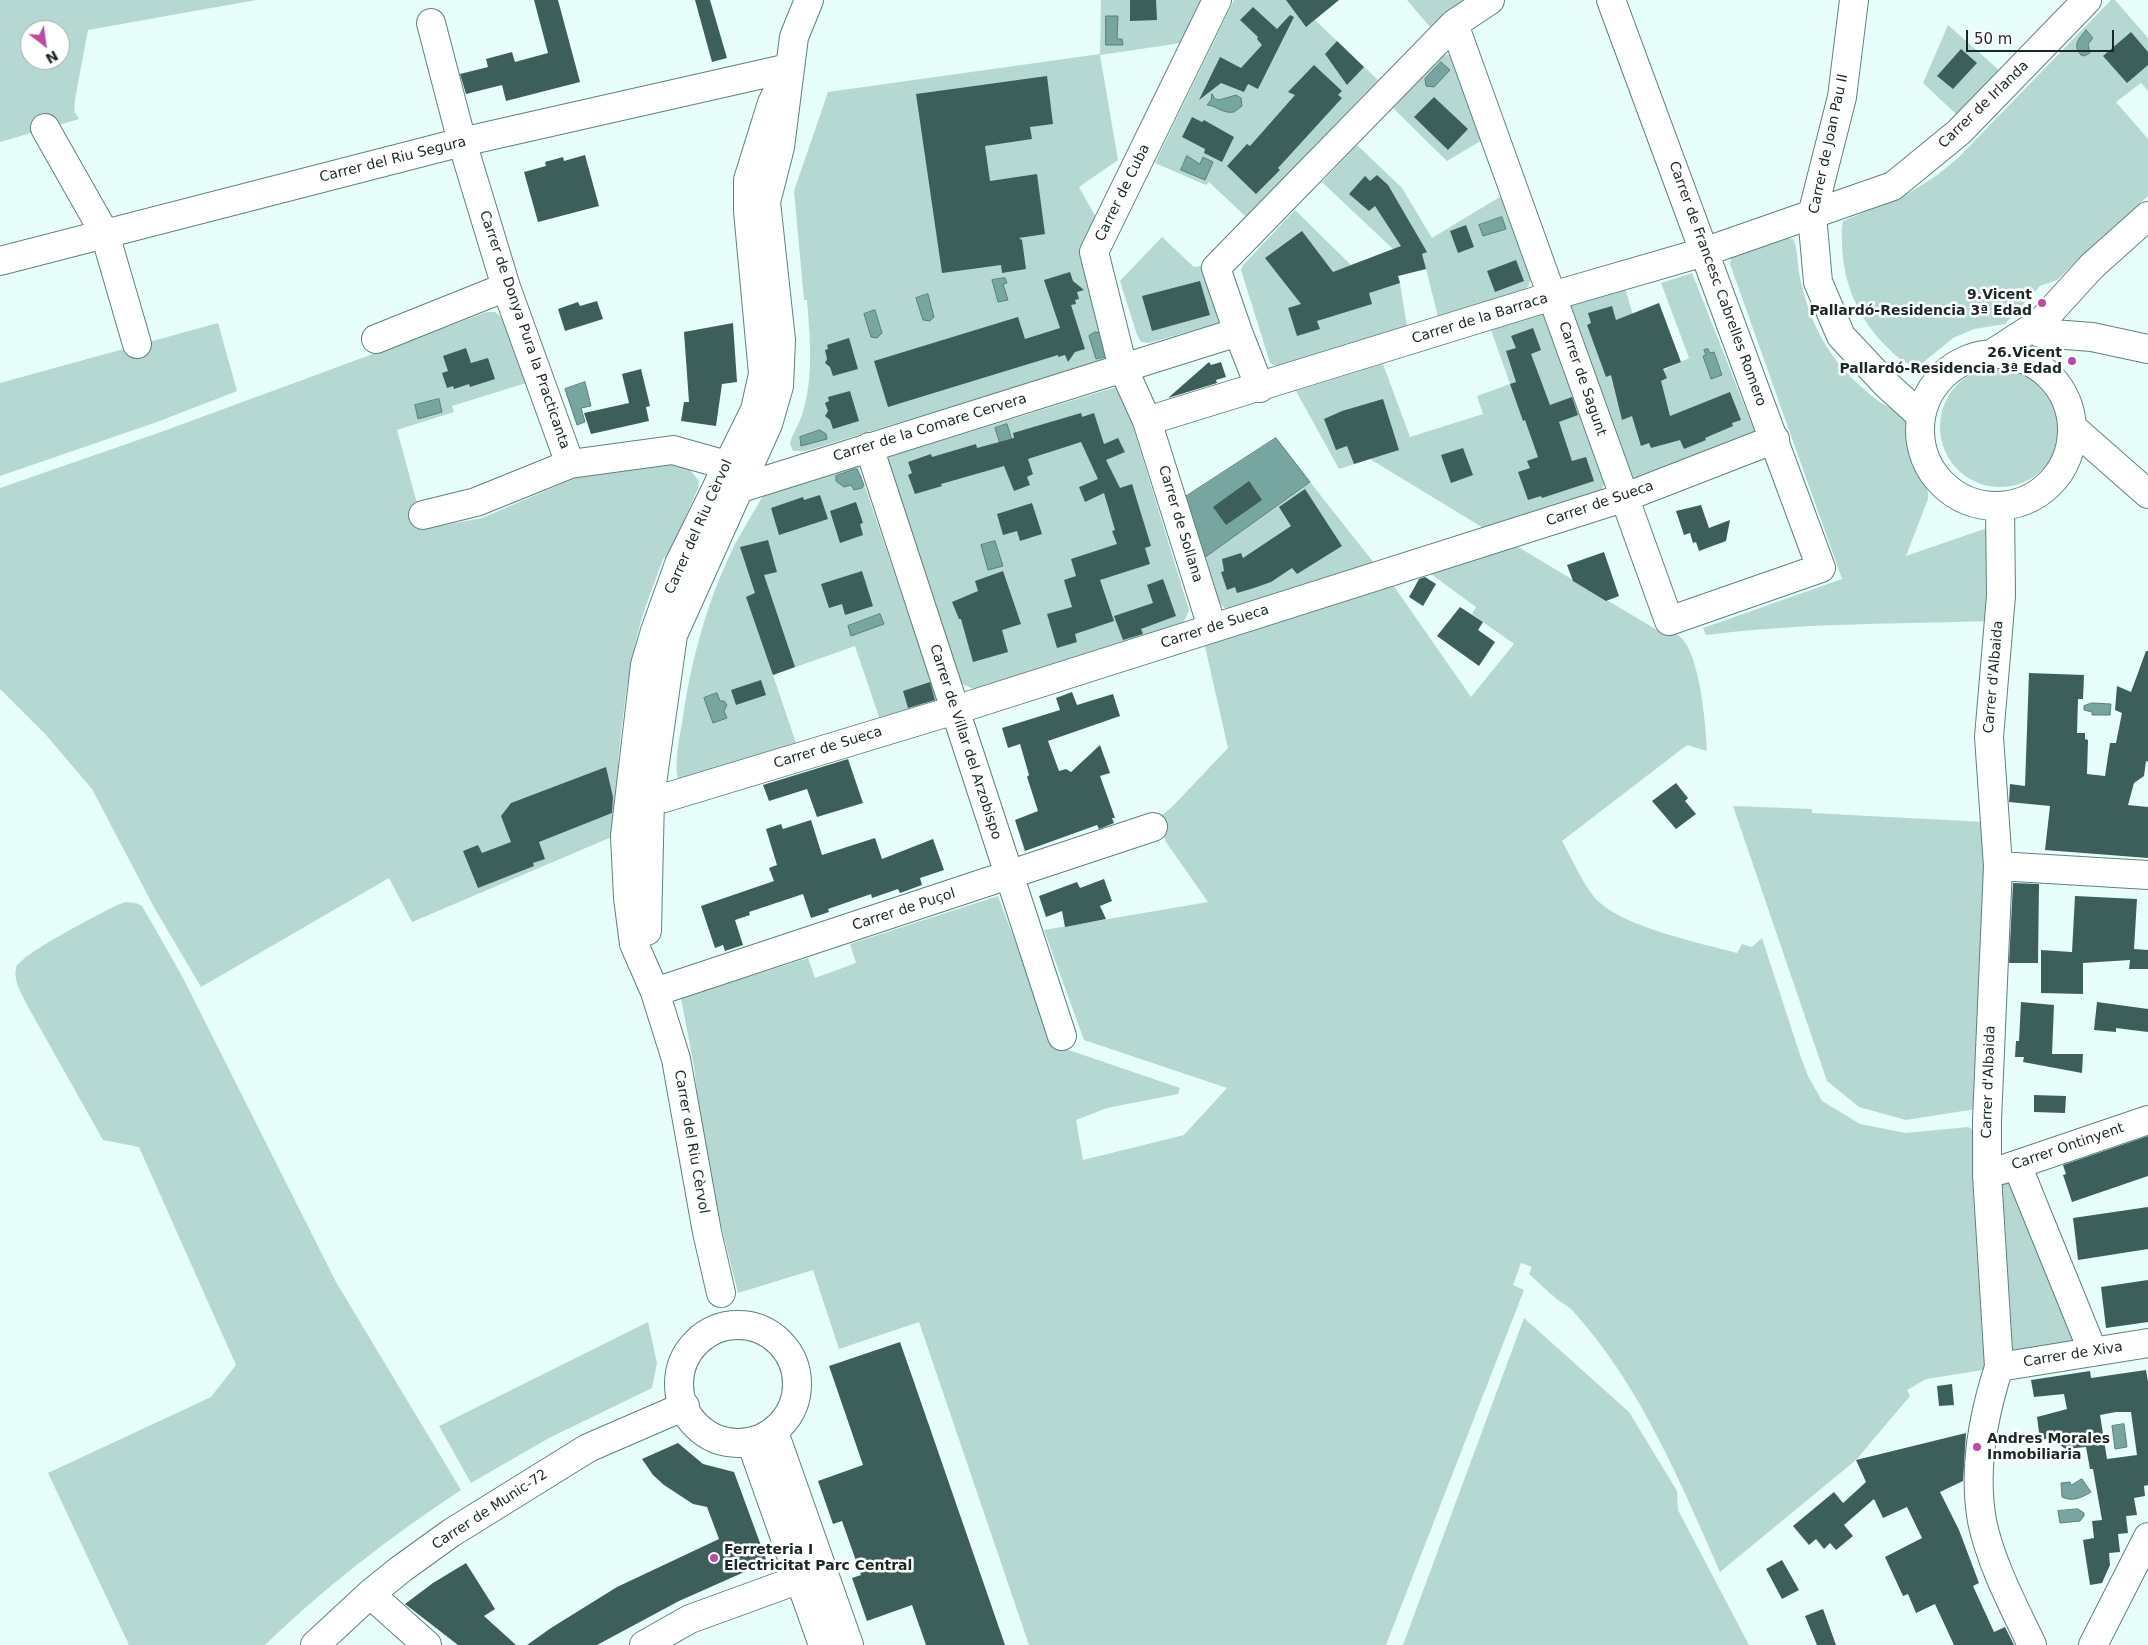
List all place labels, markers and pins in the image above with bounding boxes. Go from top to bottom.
place label: 9.Vicent Pallardó-Residencia 3ª Edad [1809,287,2032,320]
marker: 9.Vicent Pallardó-Residencia 3ª Edad [2036,297,2048,309]
place label: 26.Vicent Pallardó-Residencia 3ª Edad [1839,345,2062,378]
marker: 26.Vicent Pallardó-Residencia 3ª Edad [2066,355,2078,367]
place label: Andres Morales Inmobiliaria [1987,1431,2110,1464]
marker: Andres Morales Inmobiliaria [1971,1441,1983,1453]
place label: Ferreteria I Electricitat Parc Central [724,1542,912,1574]
marker: Ferreteria I Electricitat Parc Central [708,1552,720,1564]

